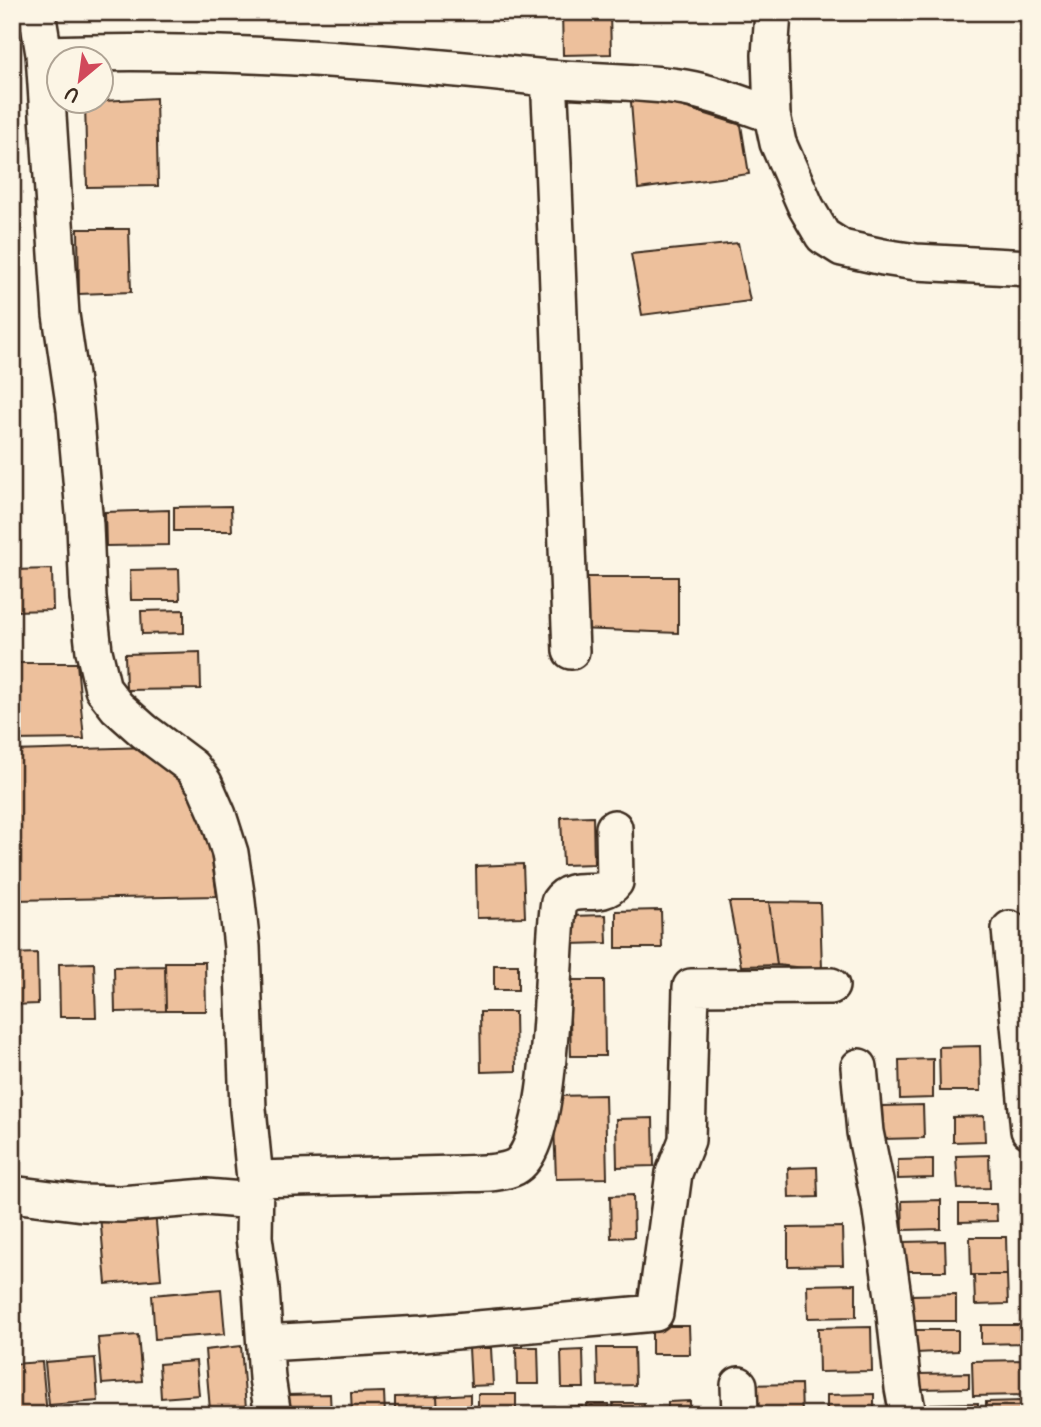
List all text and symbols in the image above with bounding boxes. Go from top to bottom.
north arrow [46,46,116,116]
text: U [61,80,84,108]

